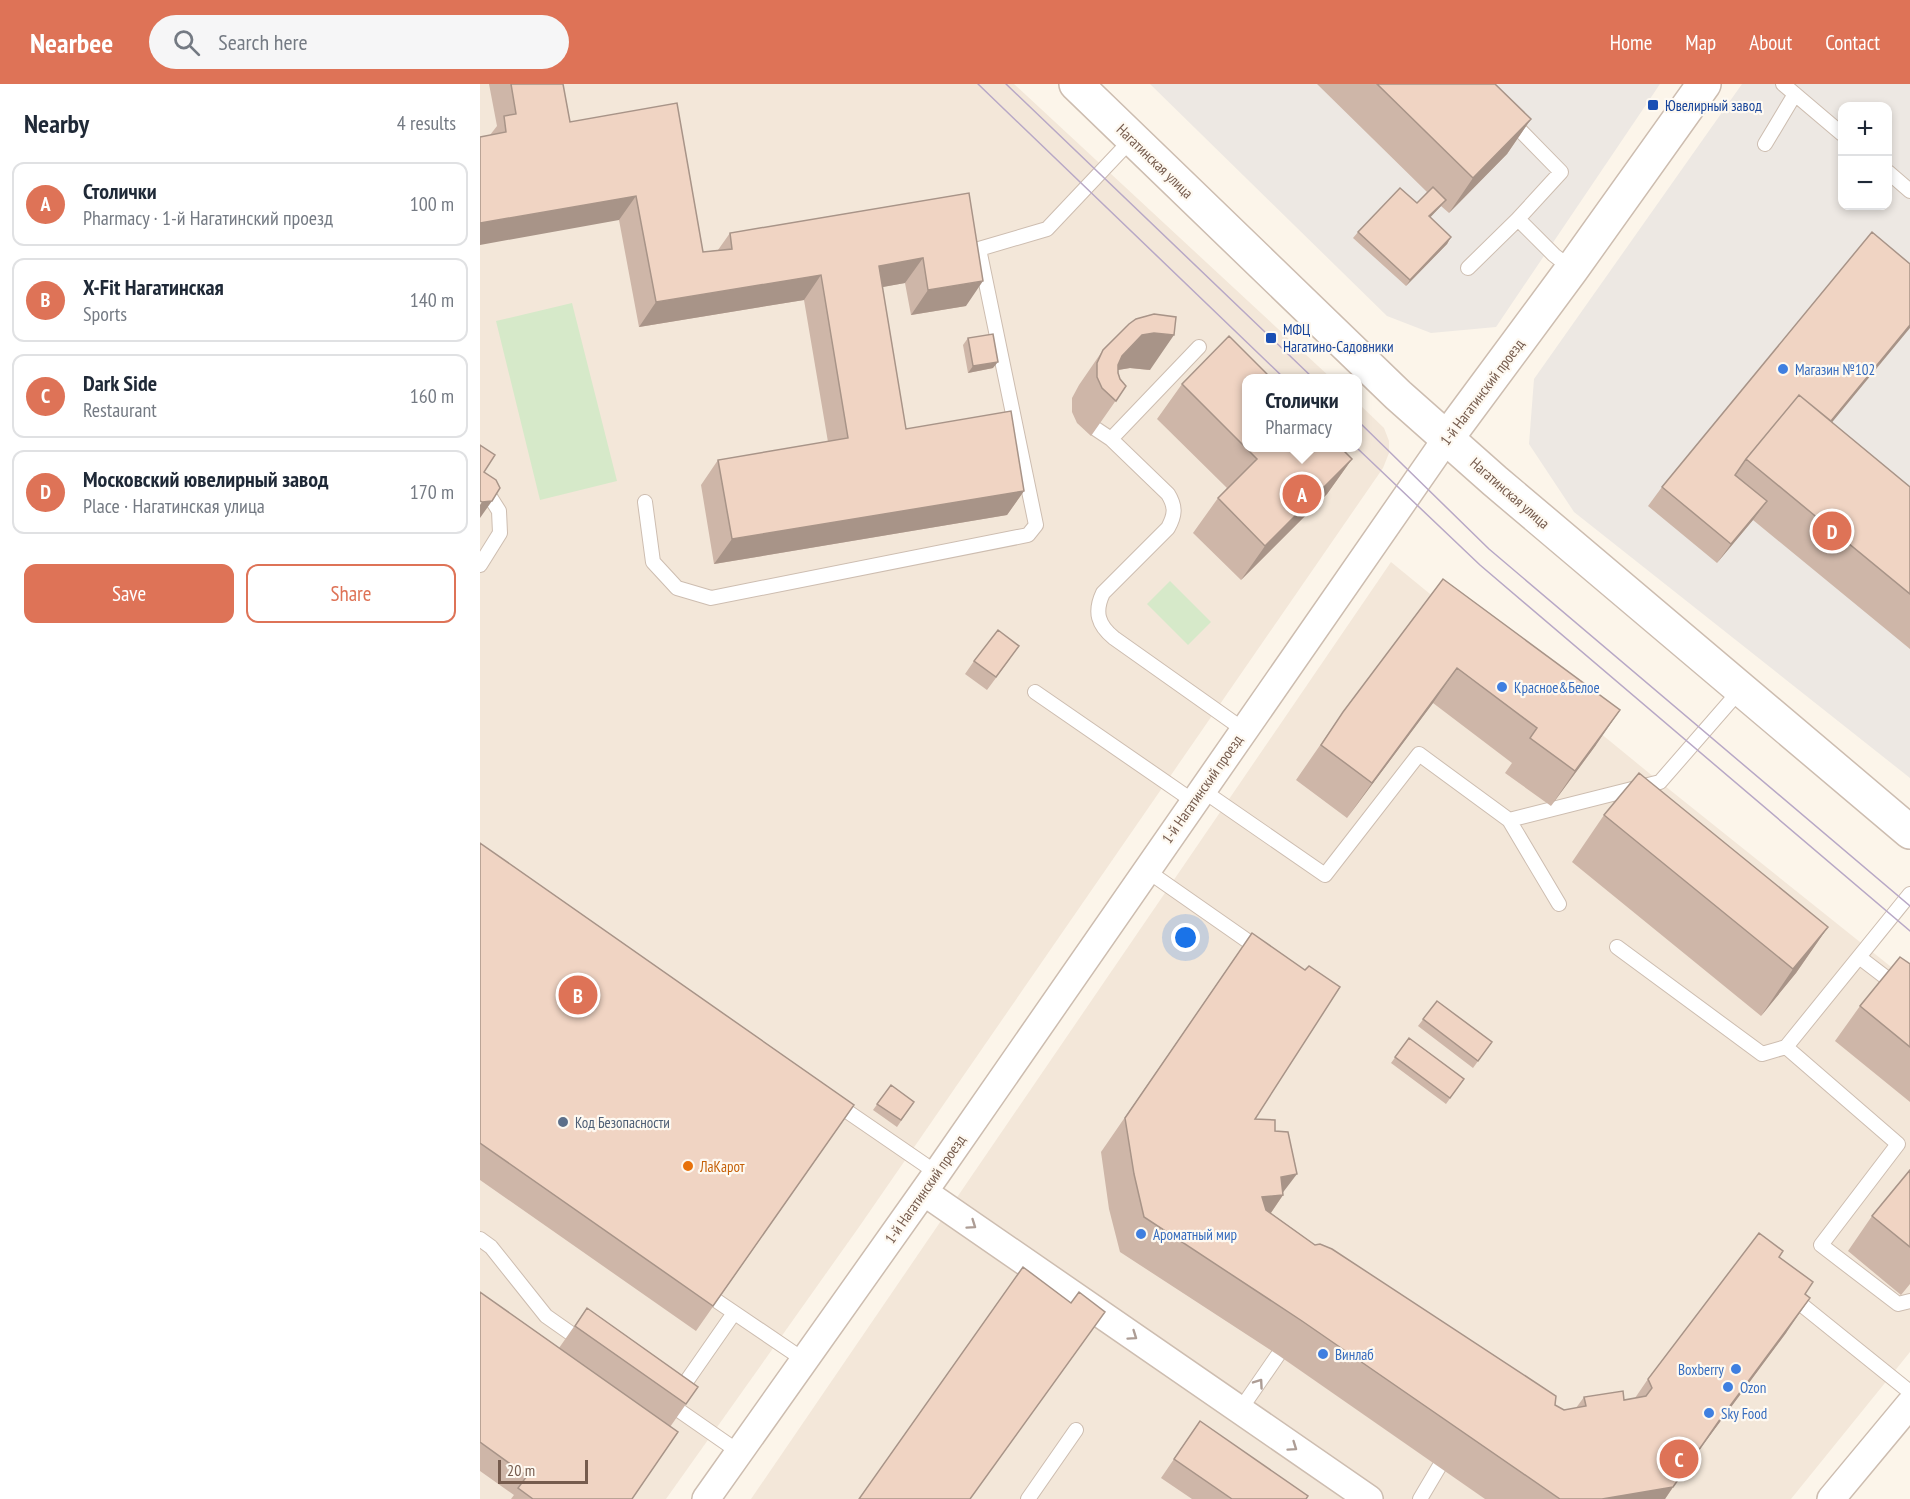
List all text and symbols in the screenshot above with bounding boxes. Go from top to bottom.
search box [149,15,569,69]
text: Nearbee [30,24,113,61]
icon: search [170,26,203,59]
text: Search here [218,28,308,56]
text: Home [1610,29,1652,56]
text: Map [1685,29,1716,56]
text: About [1749,29,1792,56]
text: Contact [1825,29,1880,56]
place label: Ювелирный завод [1665,96,1762,115]
marker: Ювелирный завод [1646,98,1660,112]
map controls [1838,102,1892,210]
button: + [1838,102,1892,156]
text: Nearby [24,107,89,140]
text: 4 results [397,110,456,136]
street label: Нагатинская улица [1113,120,1197,202]
button: − [1838,156,1892,210]
text: Столички [83,177,157,205]
text: A [40,191,51,217]
text: 100 m [410,191,454,217]
text: Pharmacy · 1-й Нагатинский проезд [83,205,333,231]
text: X-Fit Нагатинская [83,273,224,301]
text: B [41,287,50,313]
text: 140 m [410,287,454,313]
text: Sports [83,301,127,327]
place label: МФЦ Нагатино-Садовники [1283,320,1394,356]
marker: МФЦ Нагатино-Садовники [1264,331,1278,345]
street label: 1-й Нагатинский проезд [1436,335,1528,449]
place label: Магазин №102 [1795,360,1875,379]
marker: Магазин №102 [1776,362,1790,376]
text: Dark Side [83,369,157,397]
popup [1242,374,1362,452]
text: C [41,383,50,409]
text: 160 m [410,383,454,409]
text: Столички [1265,386,1339,414]
text: Restaurant [83,397,157,423]
text: Pharmacy [1265,414,1332,440]
street label: Нагатинская улица [1466,453,1554,533]
text: Московский ювелирный завод [83,465,329,493]
pin: A [1282,472,1322,516]
text: D [40,479,51,505]
text: 170 m [410,479,454,505]
text: Place · Нагатинская улица [83,493,265,519]
pin: D [1812,508,1852,554]
button: Save [24,564,234,623]
button: Share [246,564,456,623]
place label: Красное&Белое [1514,678,1600,697]
marker: Красное&Белое [1495,680,1509,694]
street label: 1-й Нагатинский проезд [1157,731,1247,847]
your location [1171,923,1200,952]
pin: B [558,972,598,1018]
place label: Код Безопасности [575,1113,670,1132]
marker: Код Безопасности [556,1115,570,1129]
street label: 1-й Нагатинский проезд [880,1131,970,1247]
place label: ЛаКарот [699,1157,745,1176]
marker: ЛаКарот [681,1159,695,1173]
one-way arrow [966,1218,977,1229]
place label: Ароматный мир [1153,1225,1237,1244]
marker: Ароматный мир [1134,1227,1148,1241]
one-way arrow [1126,1329,1137,1340]
place label: Винлаб [1335,1345,1374,1364]
marker: Винлаб [1316,1347,1330,1361]
place label: Boxberry [1678,1360,1724,1379]
marker: Boxberry [1729,1362,1743,1376]
one-way arrow [1252,1378,1263,1389]
place label: Ozon [1740,1378,1766,1397]
marker: Ozon [1721,1380,1735,1394]
place label: Sky Food [1721,1404,1767,1423]
marker: Sky Food [1702,1406,1716,1420]
pin: C [1660,1436,1698,1482]
one-way arrow [1286,1440,1297,1451]
scale bar [498,1457,588,1484]
text: 20 m [507,1460,535,1480]

